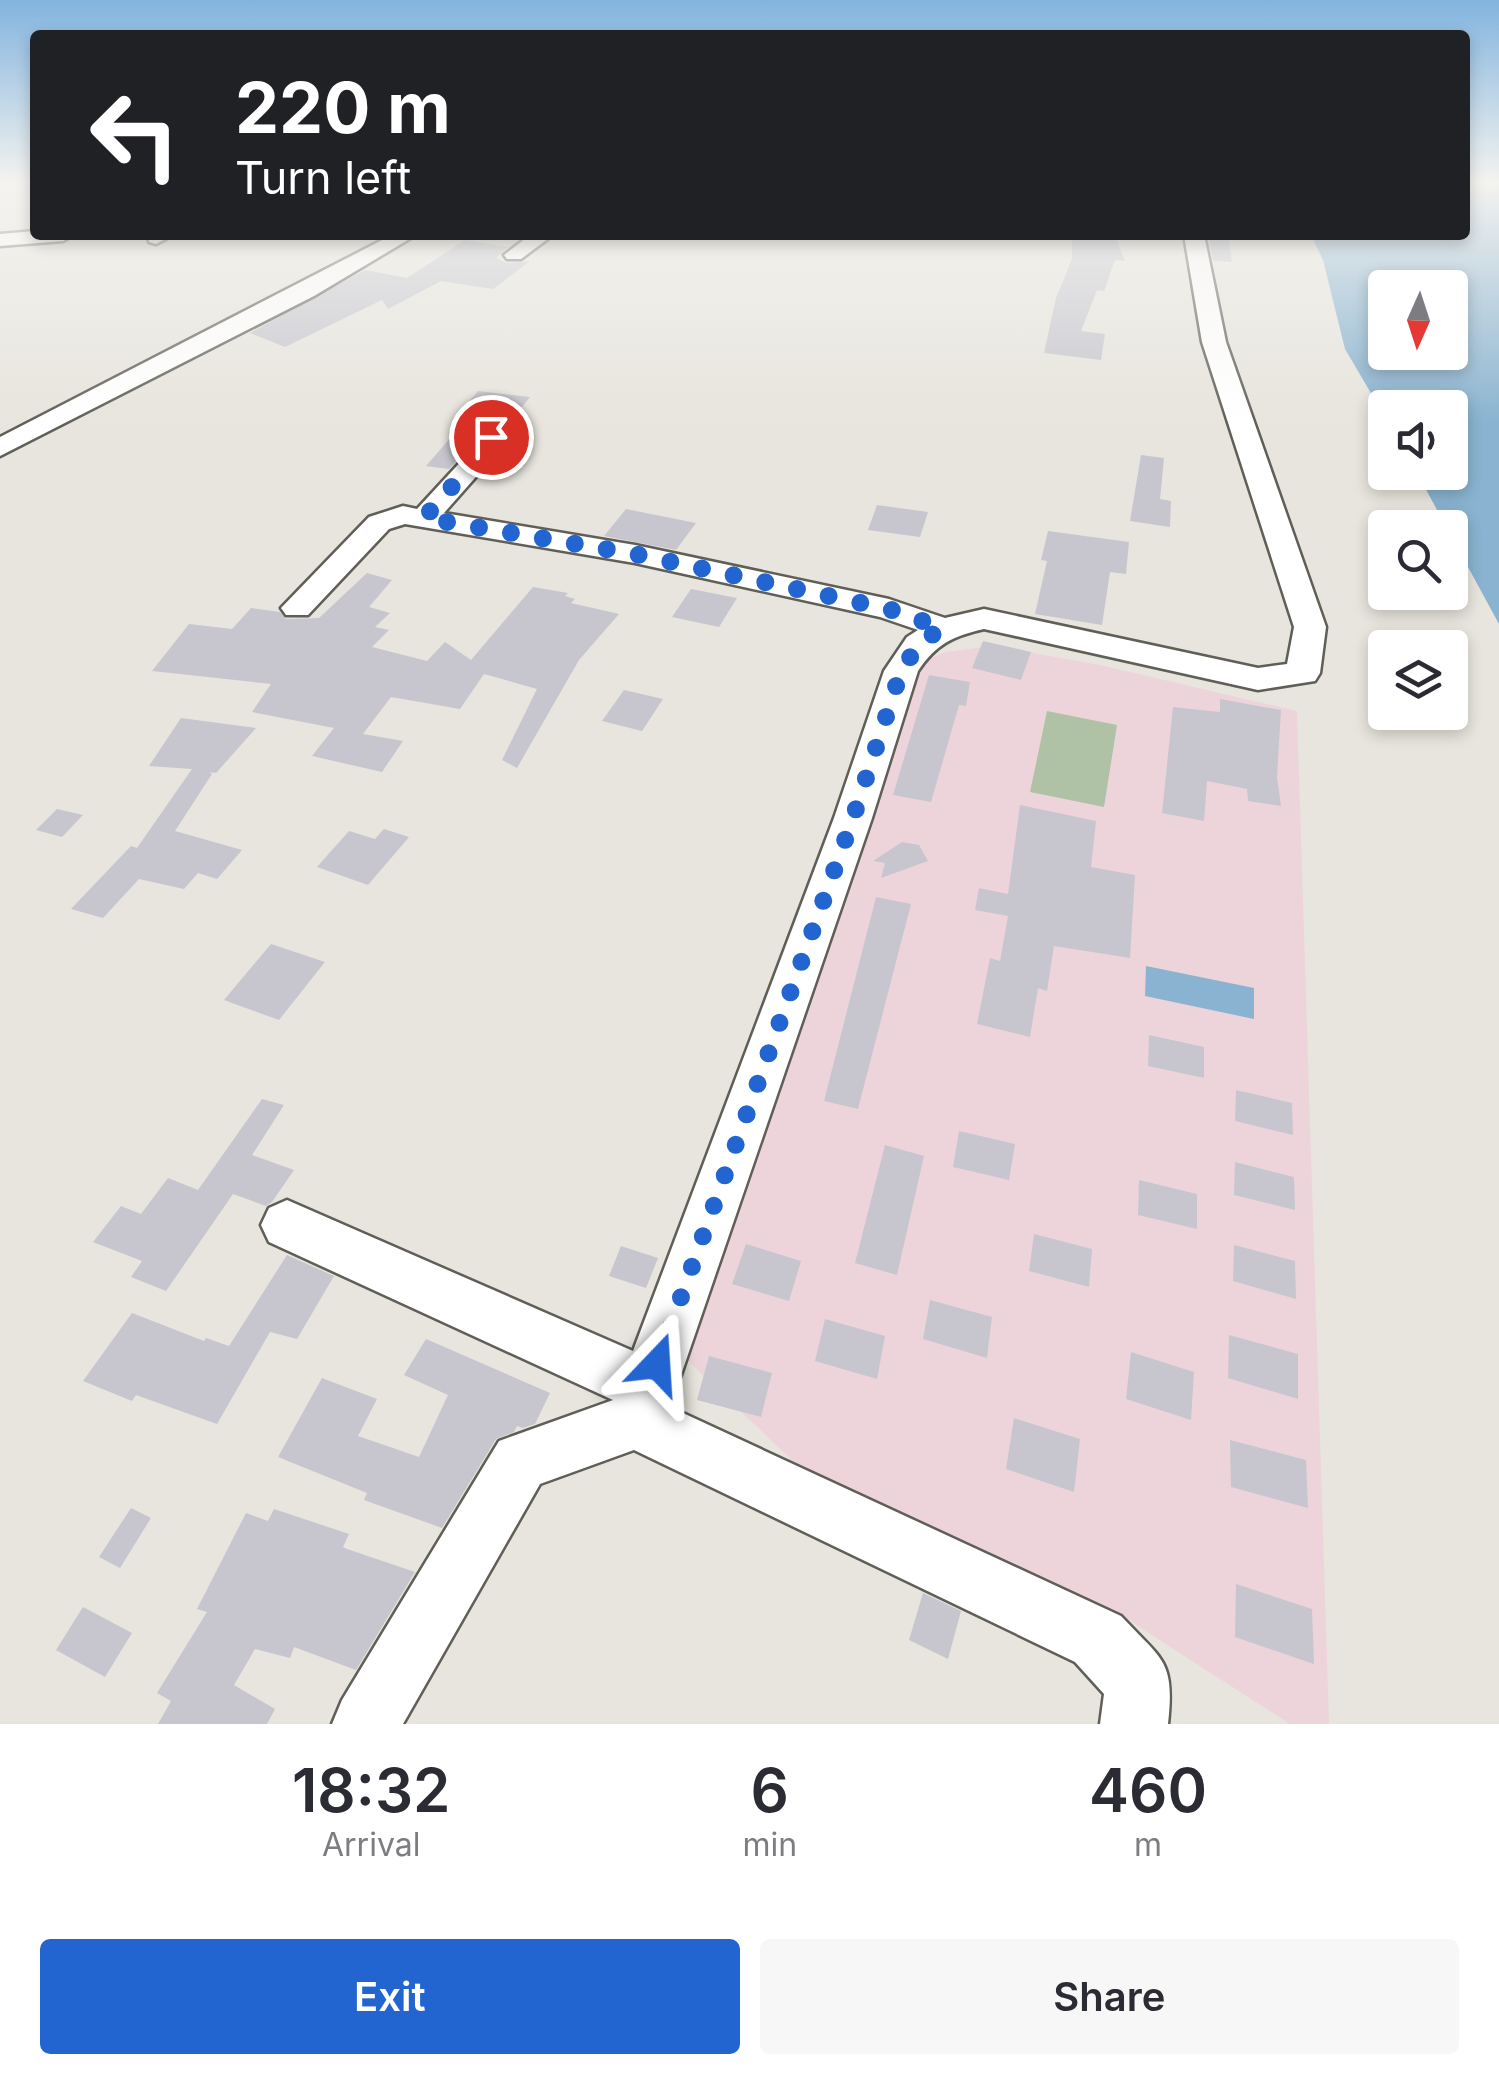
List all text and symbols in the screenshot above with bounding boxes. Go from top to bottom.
text: 220 m [235,65,451,150]
icon: left [70,70,200,200]
text: Turn left [235,150,411,205]
north arrow [1368,270,1468,370]
map controls [1368,270,1468,730]
button: sound [1368,390,1468,490]
pin [449,395,534,480]
icon: arrive [464,410,519,465]
button: search [1368,510,1468,610]
button: layers [1368,630,1468,730]
position arrow [605,1312,709,1416]
text: 18:32 [292,1754,450,1826]
text: 6 [751,1754,789,1826]
text: 460 [1089,1754,1207,1826]
text: Arrival [322,1825,420,1864]
text: min [742,1825,797,1864]
text: m [1134,1825,1162,1864]
button: Exit [40,1939,740,2054]
button: Share [760,1939,1459,2054]

